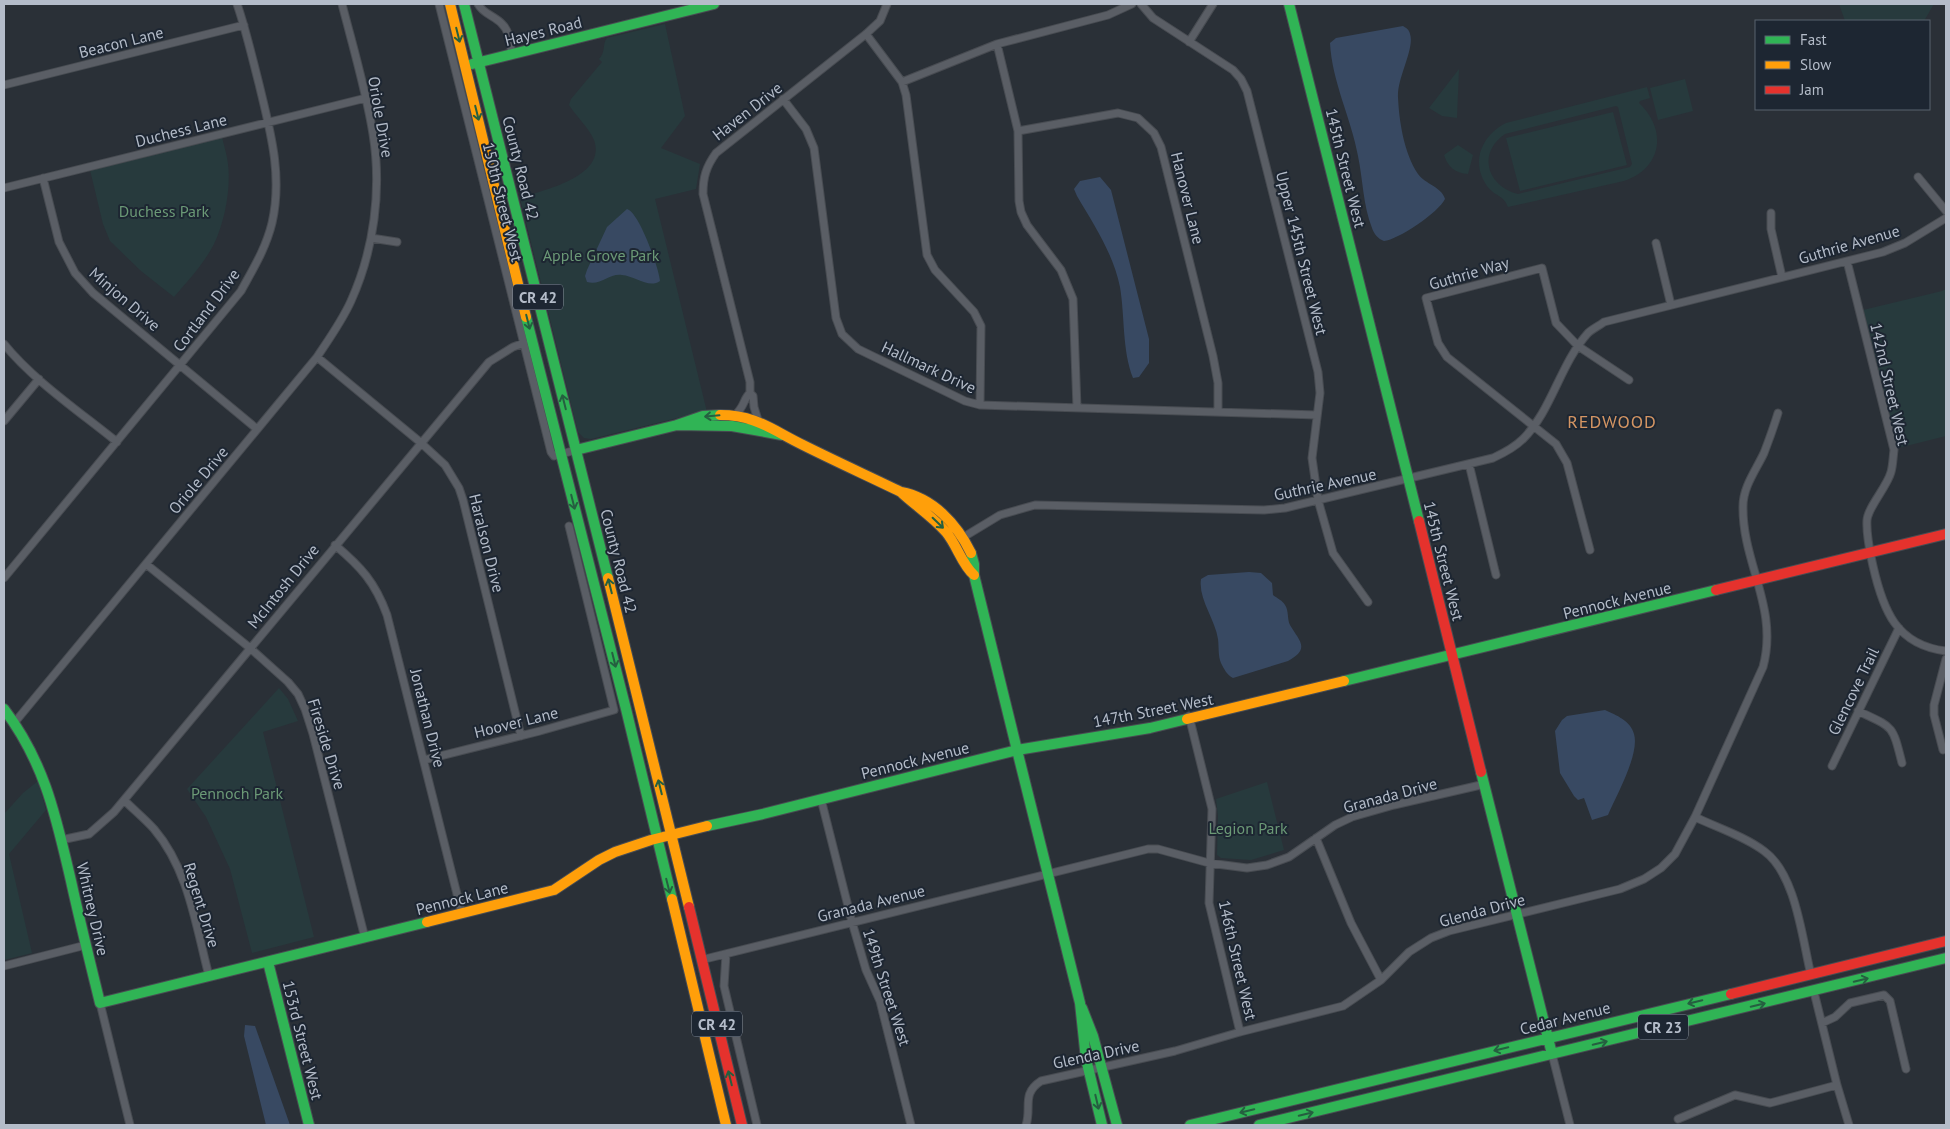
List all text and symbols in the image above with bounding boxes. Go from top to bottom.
street label: Hayes Road [502,12,584,50]
legend [1755,20,1930,110]
street label: Beacon Lane [77,22,165,62]
one-way arrow [454,26,463,42]
text: Fast [1800,30,1827,49]
text: Slow [1800,55,1831,74]
street label: Oriole Drive [364,75,398,159]
street label: Haven Drive [708,77,786,145]
text: Jam [1799,80,1824,99]
one-way arrow [473,105,482,121]
street label: 145th Street West [1322,106,1371,230]
street label: Duchess Lane [133,109,229,151]
street label: County Road 42 [498,114,544,222]
street label: 150th Street West [479,140,528,264]
street label: Hanover Lane [1167,150,1209,246]
street label: Upper 145th Street West [1272,169,1332,337]
park label: Duchess Park [119,201,210,221]
street label: Guthrie Avenue [1796,220,1902,268]
park label: Apple Grove Park [543,245,660,265]
street label: Guthrie Way [1427,252,1512,294]
street label: Minjon Drive [85,263,165,335]
street label: Cortland Drive [168,265,244,355]
road number: CR 42 [513,284,563,310]
one-way arrow [524,314,533,330]
street label: 142nd Street West [1866,321,1914,448]
street label: Hallmark Drive [879,336,979,398]
one-way arrow [559,395,568,411]
district label: REDWOOD [1567,410,1657,433]
one-way arrow [704,411,720,420]
street label: Oriole Drive [164,442,232,518]
street label: Guthrie Avenue [1272,463,1378,505]
street label: Haralson Drive [465,492,509,594]
one-way arrow [569,494,579,510]
street label: 145th Street West [1420,499,1469,623]
street label: County Road 42 [596,507,642,615]
one-way arrow [932,517,945,529]
street label: McIntosh Drive [243,540,323,632]
street label: Pennock Avenue [1561,577,1673,623]
one-way arrow [605,579,614,595]
street label: Glencove Trail [1823,643,1883,738]
one-way arrow [609,651,619,667]
street label: Jonathan Drive [406,666,450,769]
street label: 147th Street West [1091,688,1215,731]
street label: Fireside Drive [304,696,350,792]
street label: Hoover Lane [472,702,560,742]
street label: Pennock Avenue [859,737,971,783]
street label: Granada Drive [1341,773,1439,817]
one-way arrow [655,779,664,795]
park label: Pennoch Park [191,783,283,803]
park label: Legion Park [1208,818,1288,838]
street label: Whitney Drive [73,860,113,958]
street label: Regent Drive [180,860,224,950]
street label: Pennock Lane [414,877,510,919]
one-way arrow [664,878,673,894]
street label: Granada Avenue [815,880,927,926]
street label: Glenda Drive [1437,889,1527,931]
street label: 146th Street West [1214,898,1262,1022]
street label: 149th Street West [859,926,916,1049]
one-way arrow [1853,975,1869,984]
street label: 153rd Street West [279,978,328,1102]
street label: Cedar Avenue [1518,997,1612,1039]
one-way arrow [1687,998,1703,1008]
one-way arrow [1749,1000,1765,1009]
road number: CR 42 [692,1012,742,1036]
road number: CR 23 [1638,1014,1688,1040]
street label: Glenda Drive [1051,1035,1141,1073]
one-way arrow [1591,1038,1607,1047]
one-way arrow [1493,1045,1509,1054]
one-way arrow [725,1070,735,1086]
one-way arrow [1093,1094,1102,1110]
one-way arrow [1239,1107,1255,1117]
one-way arrow [1297,1109,1313,1118]

